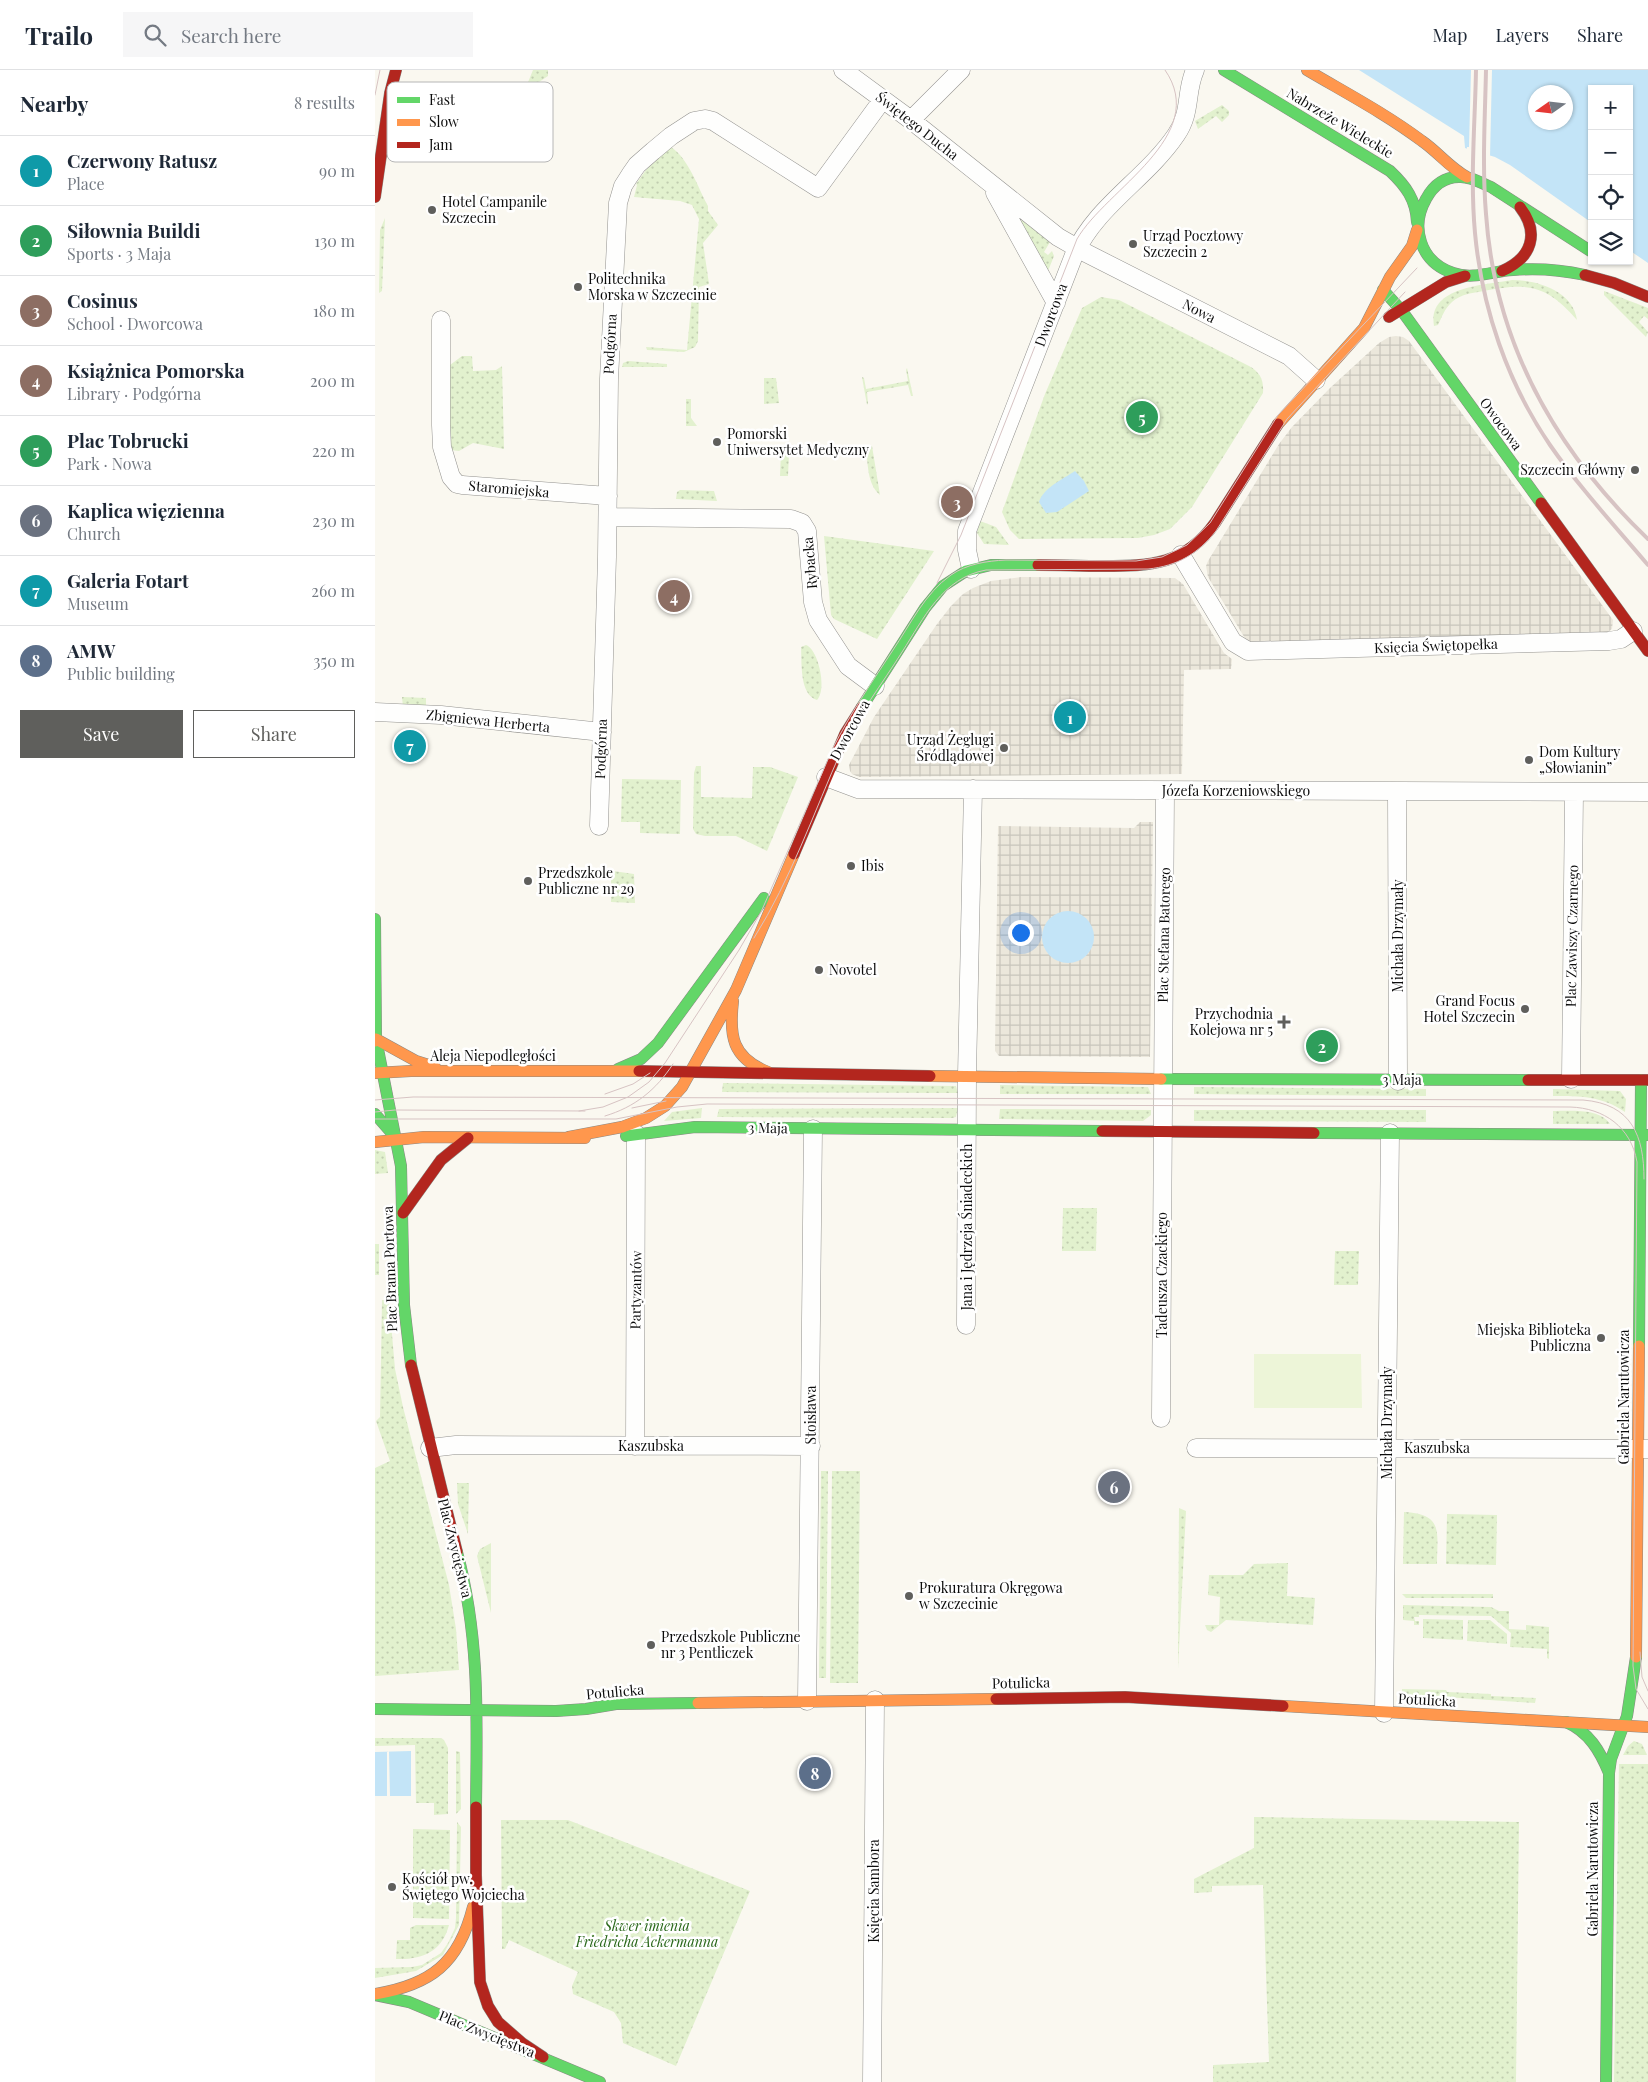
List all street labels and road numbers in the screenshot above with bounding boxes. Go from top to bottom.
street label: Nabrzeże Wieleckie [1283,83,1397,162]
street label: Świętego Ducha [872,87,963,164]
street label: Dworcowa [1030,280,1071,349]
street label: Nowa [1179,294,1219,327]
street label: Podgórna [598,313,621,375]
street label: Owocowa [1476,394,1527,454]
street label: Staromiejska [468,475,550,502]
street label: Rybacka [798,536,821,590]
street label: Księcia Świętopełka [1374,634,1498,657]
street label: Dworcowa [825,696,874,763]
street label: Zbigniewa Herberta [425,705,551,736]
street label: Podgórna [590,718,611,779]
street label: Józefa Korzeniowskiego [1161,781,1310,800]
street label: Plac Zawiszy Czarnego [1561,864,1582,1007]
street label: Plac Stefana Batorego [1153,867,1174,1003]
street label: Michała Drzymały [1388,879,1407,993]
street label: Aleja Niepodległości [429,1046,556,1065]
street label: 3 Maja [1382,1070,1422,1089]
street label: 3 Maja [748,1118,788,1137]
street label: Jana i Jędrzeja Śniadeckich [957,1143,976,1311]
street label: Plac Brama Portowa [378,1206,401,1332]
street label: Tadeusza Czackiego [1152,1212,1171,1338]
street label: Partyzantów [625,1250,646,1329]
street label: Gabriela Narutowicza [1614,1329,1633,1465]
street label: Michała Drzymały [1377,1366,1396,1480]
street label: Stoisława [801,1385,820,1445]
street label: Kaszubska [618,1436,684,1455]
street label: Kaszubska [1404,1438,1470,1457]
street label: Plac Zwycięstwa [434,1496,477,1600]
street label: Potulicka [992,1672,1050,1693]
street label: Potulicka [585,1679,645,1704]
street label: Potulicka [1397,1688,1457,1711]
street label: Gabriela Narutowicza [1583,1801,1602,1937]
street label: Księcia Sambora [864,1839,883,1943]
street label: Plac Zwycięstwa [436,2006,538,2061]

